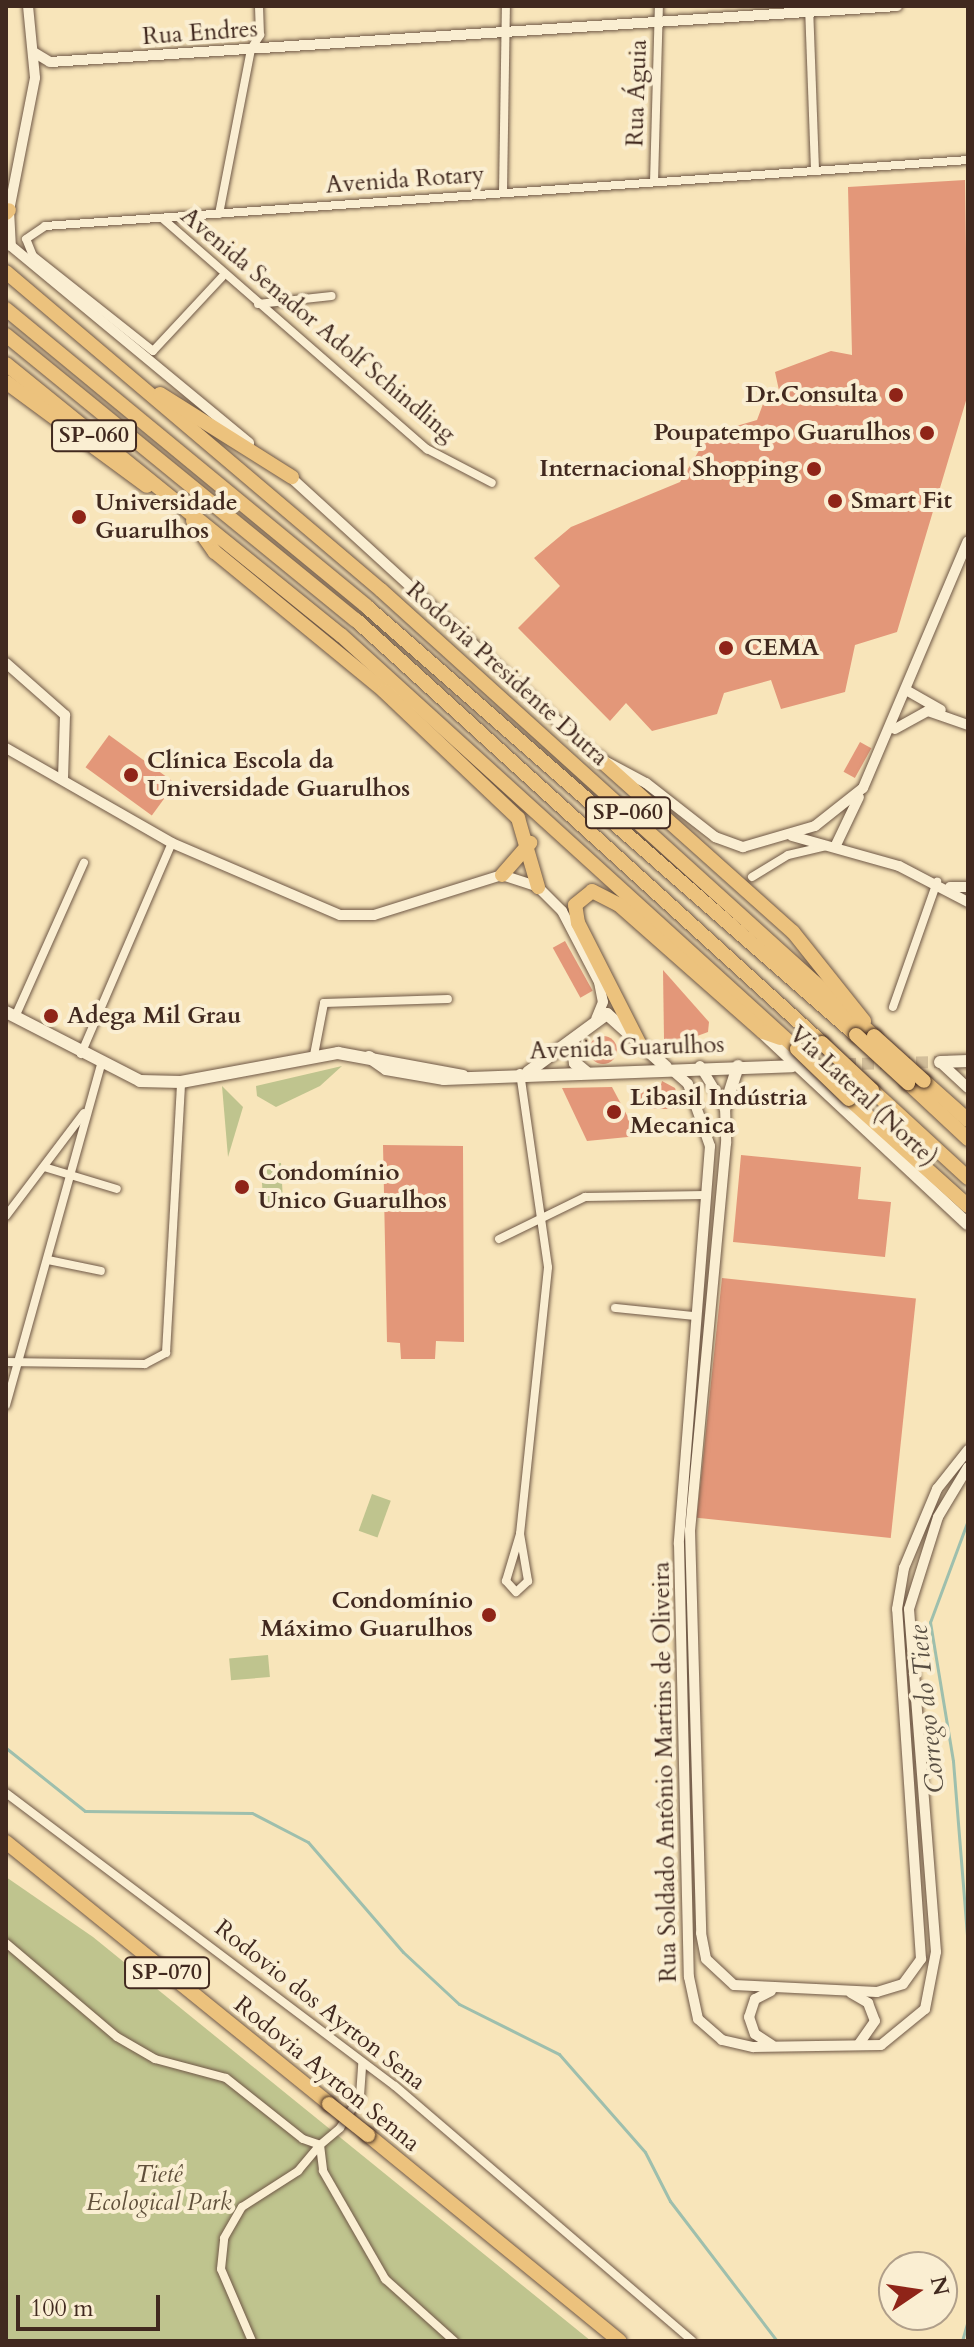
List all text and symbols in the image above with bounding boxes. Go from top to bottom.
street label: Rua Endres [141,15,259,51]
street label: Rua Águia [621,39,653,147]
street label: Avenida Rotary [325,160,485,200]
street label: Avenida Senador Adolf Schindling [175,202,461,448]
place label: Dr.Consulta [745,381,878,409]
marker: Dr.Consulta [885,384,907,406]
road number: SP-060 [50,418,138,454]
place label: Poupatempo Guarulhos [653,419,911,447]
marker: Poupatempo Guarulhos [918,424,936,442]
place label: Internacional Shopping [539,455,798,483]
marker: Internacional Shopping [805,460,823,478]
place label: Smart Fit [851,487,952,515]
place label: Universidade Guarulhos [95,489,238,545]
marker: Smart Fit [826,492,844,510]
marker: Universidade Guarulhos [70,508,88,526]
street label: Rodovia Presidente Dutra [400,576,614,772]
place label: CEMA [744,634,819,662]
marker: CEMA [715,637,737,659]
place label: Clínica Escola da Universidade Guarulhos [147,747,410,803]
marker: Clínica Escola da Universidade Guarulhos [122,766,140,784]
road number: SP-060 [584,795,672,831]
place label: Adega Mil Grau [67,1002,241,1030]
marker: Adega Mil Grau [42,1007,60,1025]
street label: Via Lateral (Norte) [783,1020,943,1172]
street label: Avenida Guarulhos [529,1030,725,1066]
place label: Libasil Indústria Mecanica [630,1084,807,1140]
marker: Libasil Indústria Mecanica [605,1103,623,1121]
place label: Condomínio Unico Guarulhos [258,1159,447,1215]
marker: Condomínio Unico Guarulhos [233,1178,251,1196]
street label: Rua Soldado Antônio Martins de Oliveira [647,1561,683,1983]
place label: Condomínio Máximo Guarulhos [261,1587,473,1643]
marker: Condomínio Máximo Guarulhos [480,1606,498,1624]
water label: Corrego do Tiete [903,1623,951,1795]
street label: Rodovio dos Ayrton Sena [209,1914,431,2096]
road number: SP-070 [123,1955,211,1991]
street label: Rodovia Ayrton Senna [228,1990,426,2158]
park label: Tietê Ecological Park [86,2161,232,2217]
north arrow [878,2251,958,2331]
text: N [923,2273,956,2299]
scale bar [20,2279,164,2329]
text: 100 m [30,2292,94,2325]

